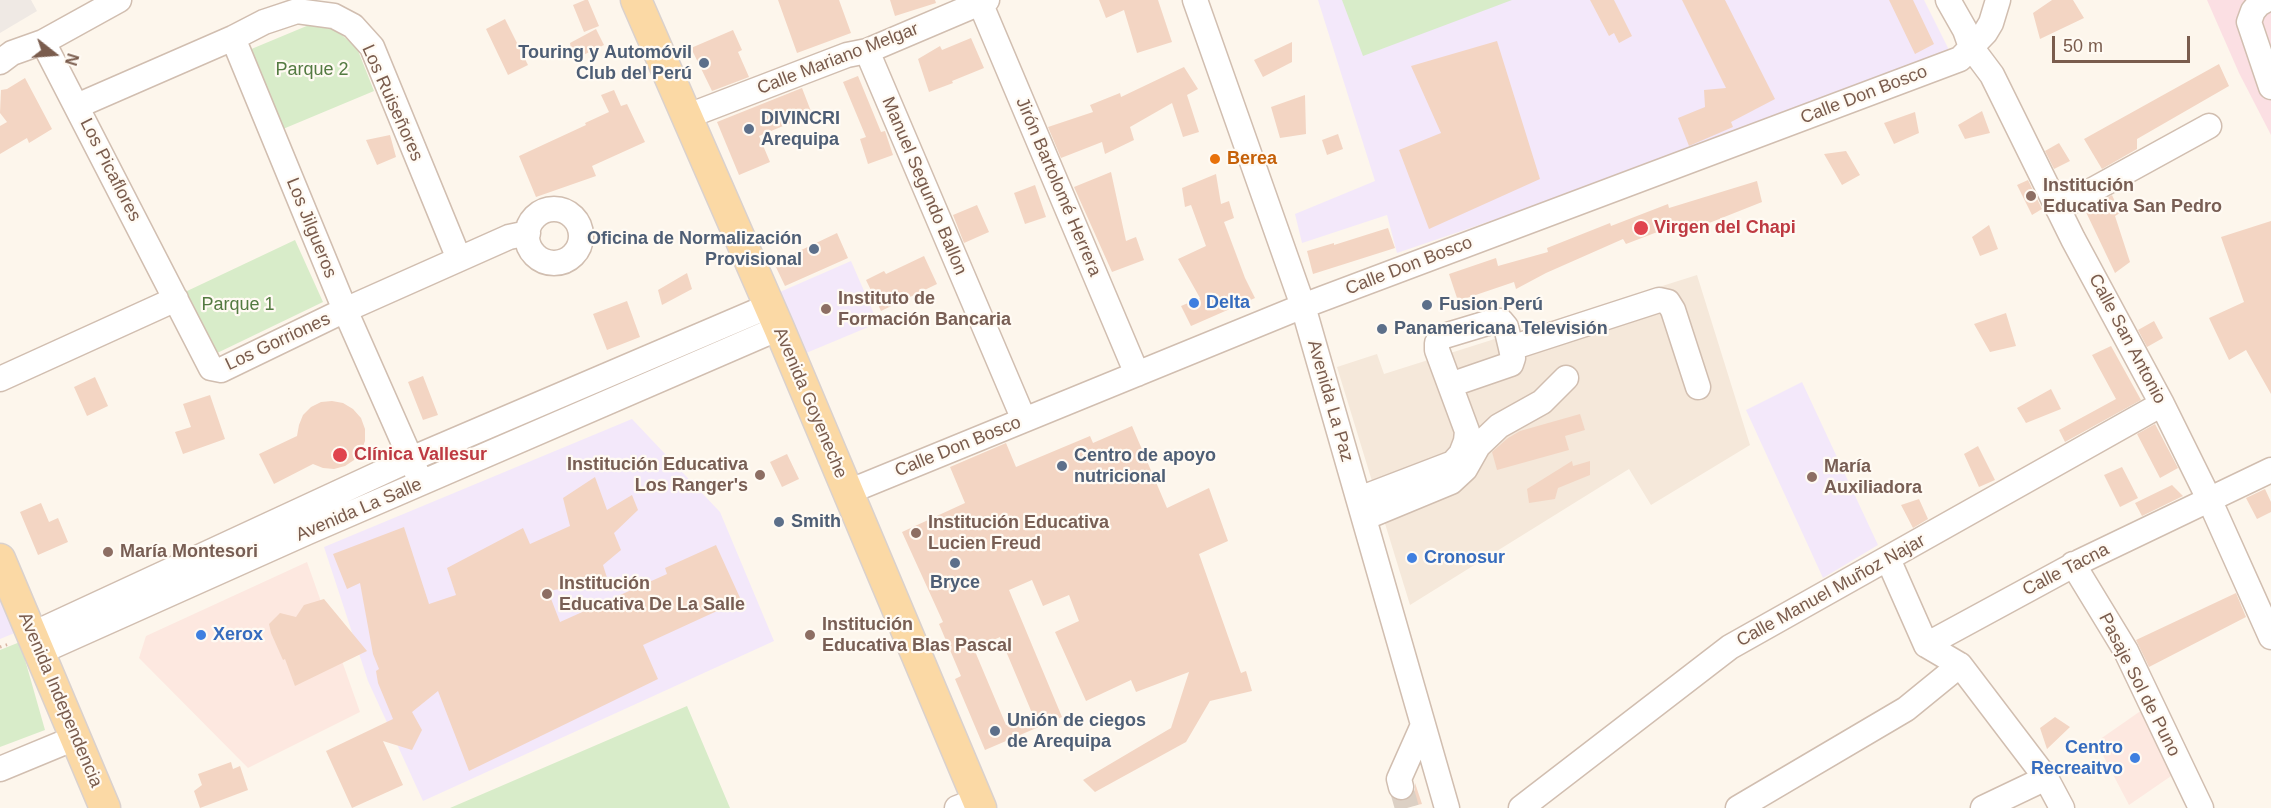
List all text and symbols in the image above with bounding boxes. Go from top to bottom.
street label: Calle Mariano Melgar [754,18,922,100]
north arrow [24,24,84,84]
scale bar [2055,24,2193,62]
text: 50 m [2063,36,2103,56]
street label: Los Ruiseñores [357,41,427,165]
place label: Touring y Automóvil Club del Perú [518,42,692,84]
text: N [62,51,82,67]
marker: Touring y Automóvil Club del Perú [697,56,711,70]
park label: Parque 2 [275,59,349,81]
street label: Calle Don Bosco [1798,61,1930,129]
street label: Manuel Segundo Ballon [877,94,971,278]
street label: Jirón Bartolomé Herrera [1011,94,1105,280]
place label: DIVINCRI Arequipa [761,108,840,150]
street label: Los Picaflores [75,115,145,225]
marker: DIVINCRI Arequipa [742,122,756,136]
place label: Berea [1227,148,1277,170]
marker: Berea [1208,152,1222,166]
street label: Los Jilgueros [281,175,341,281]
place label: Institución Educativa San Pedro [2043,175,2222,218]
marker: Institución Educativa San Pedro [2024,189,2038,203]
place label: Virgen del Chapi [1654,217,1796,239]
marker: Virgen del Chapi [1632,219,1650,237]
place label: Oficina de Normalización Provisional [587,228,802,270]
street label: Calle Don Bosco [1343,232,1475,300]
marker: Oficina de Normalización Provisional [807,242,821,256]
street label: Calle San Antonio [2084,270,2170,408]
place label: Instituto de Formación Bancaria [838,288,1011,330]
place label: Delta [1206,292,1250,314]
park label: Parque 1 [201,294,275,316]
place label: Fusion Perú [1439,294,1543,316]
marker: Delta [1187,296,1201,310]
marker: Fusion Perú [1420,298,1434,312]
marker: Instituto de Formación Bancaria [819,302,833,316]
street label: Los Gorriones [222,308,334,376]
place label: Panamericana Televisión [1394,318,1608,340]
marker: Panamericana Televisión [1375,322,1389,336]
street label: Avenida Goyeneche [768,324,852,482]
street label: Avenida La Paz [1302,338,1358,464]
street label: Calle Don Bosco [892,412,1024,482]
place label: Clínica Vallesur [354,444,487,466]
place label: Centro de apoyo nutricional [1074,445,1216,488]
marker: Clínica Vallesur [331,446,349,464]
place label: Institución Educativa Los Ranger's [567,454,748,496]
place label: María Auxiliadora [1824,456,1922,498]
marker: Centro de apoyo nutricional [1055,459,1069,473]
marker: Institución Educativa Los Ranger's [753,468,767,482]
marker: María Auxiliadora [1805,470,1819,484]
street label: Avenida La Salle [293,474,425,546]
place label: Smith [791,511,841,533]
place label: Institución Educativa Lucien Freud [928,512,1109,554]
marker: Smith [772,515,786,529]
marker: Institución Educativa Lucien Freud [909,526,923,540]
street label: Calle Manuel Muñoz Najar [1733,530,1929,652]
street label: Calle Tacna [2019,539,2113,601]
place label: María Montesori [120,541,258,563]
marker: María Montesori [101,545,115,559]
place label: Cronosur [1424,547,1505,569]
marker: Cronosur [1405,551,1419,565]
marker: Bryce [948,556,962,570]
place label: Bryce [930,572,980,594]
place label: Institución Educativa De La Salle [559,573,745,616]
marker: Institución Educativa De La Salle [540,587,554,601]
street label: Avenida Independencia [13,609,107,791]
street label: Pasaje Sol de Puno [2093,610,2185,760]
place label: Institución Educativa Blas Pascal [822,614,1012,656]
place label: Xerox [213,624,263,646]
marker: Xerox [194,628,208,642]
marker: Institución Educativa Blas Pascal [803,628,817,642]
place label: Unión de ciegos de Arequipa [1007,710,1146,752]
marker: Unión de ciegos de Arequipa [988,724,1002,738]
place label: Centro Recreaitvo [2031,737,2123,780]
marker: Centro Recreaitvo [2128,751,2142,765]

